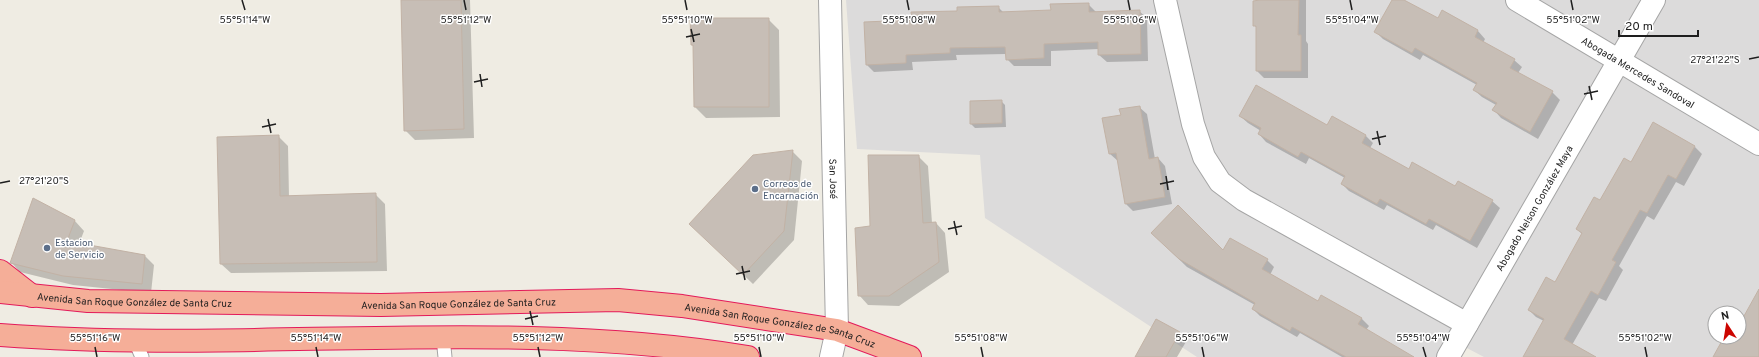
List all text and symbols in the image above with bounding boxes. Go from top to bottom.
scale bar [1619,12,1698,38]
text: 55°51'14"W [220,14,270,27]
text: 55°51'12"W [441,14,491,27]
text: 55°51'10"W [661,14,713,27]
text: 55°51'08"W [882,14,936,27]
text: 55°51'06"W [1103,14,1157,27]
text: 55°51'04"W [1325,14,1379,27]
text: 55°51'02"W [1546,14,1600,27]
text: 20 m [1625,19,1653,35]
street label: Abogada Mercedes Sandoval [1578,35,1696,112]
text: 27°21'22"S [1690,54,1740,67]
street label: Abogado Nelson González Maya [1494,143,1577,274]
street label: San José [825,159,839,199]
text: 27°21'20"S [19,175,69,188]
place label: Correos de Encarnación [763,178,819,203]
marker: Correos de Encarnación [750,184,760,194]
place label: Estacion de Servicio [55,237,105,262]
marker: Estacion de Servicio [42,243,52,253]
street label: Avenida San Roque González de Santa Cruz [36,291,232,311]
street label: Avenida San Roque González de Santa Cruz [361,296,556,313]
street label: Avenida San Roque González de Santa Cruz [683,301,877,352]
north arrow [1707,305,1747,345]
text: N [1720,309,1730,324]
text: 55°51'16"W [70,332,120,345]
text: 55°51'14"W [291,332,341,345]
text: 55°51'12"W [513,332,563,345]
text: 55°51'10"W [733,332,785,345]
text: 55°51'08"W [954,332,1008,345]
text: 55°51'06"W [1175,332,1229,345]
text: 55°51'04"W [1396,332,1450,345]
text: 55°51'02"W [1618,332,1672,345]

